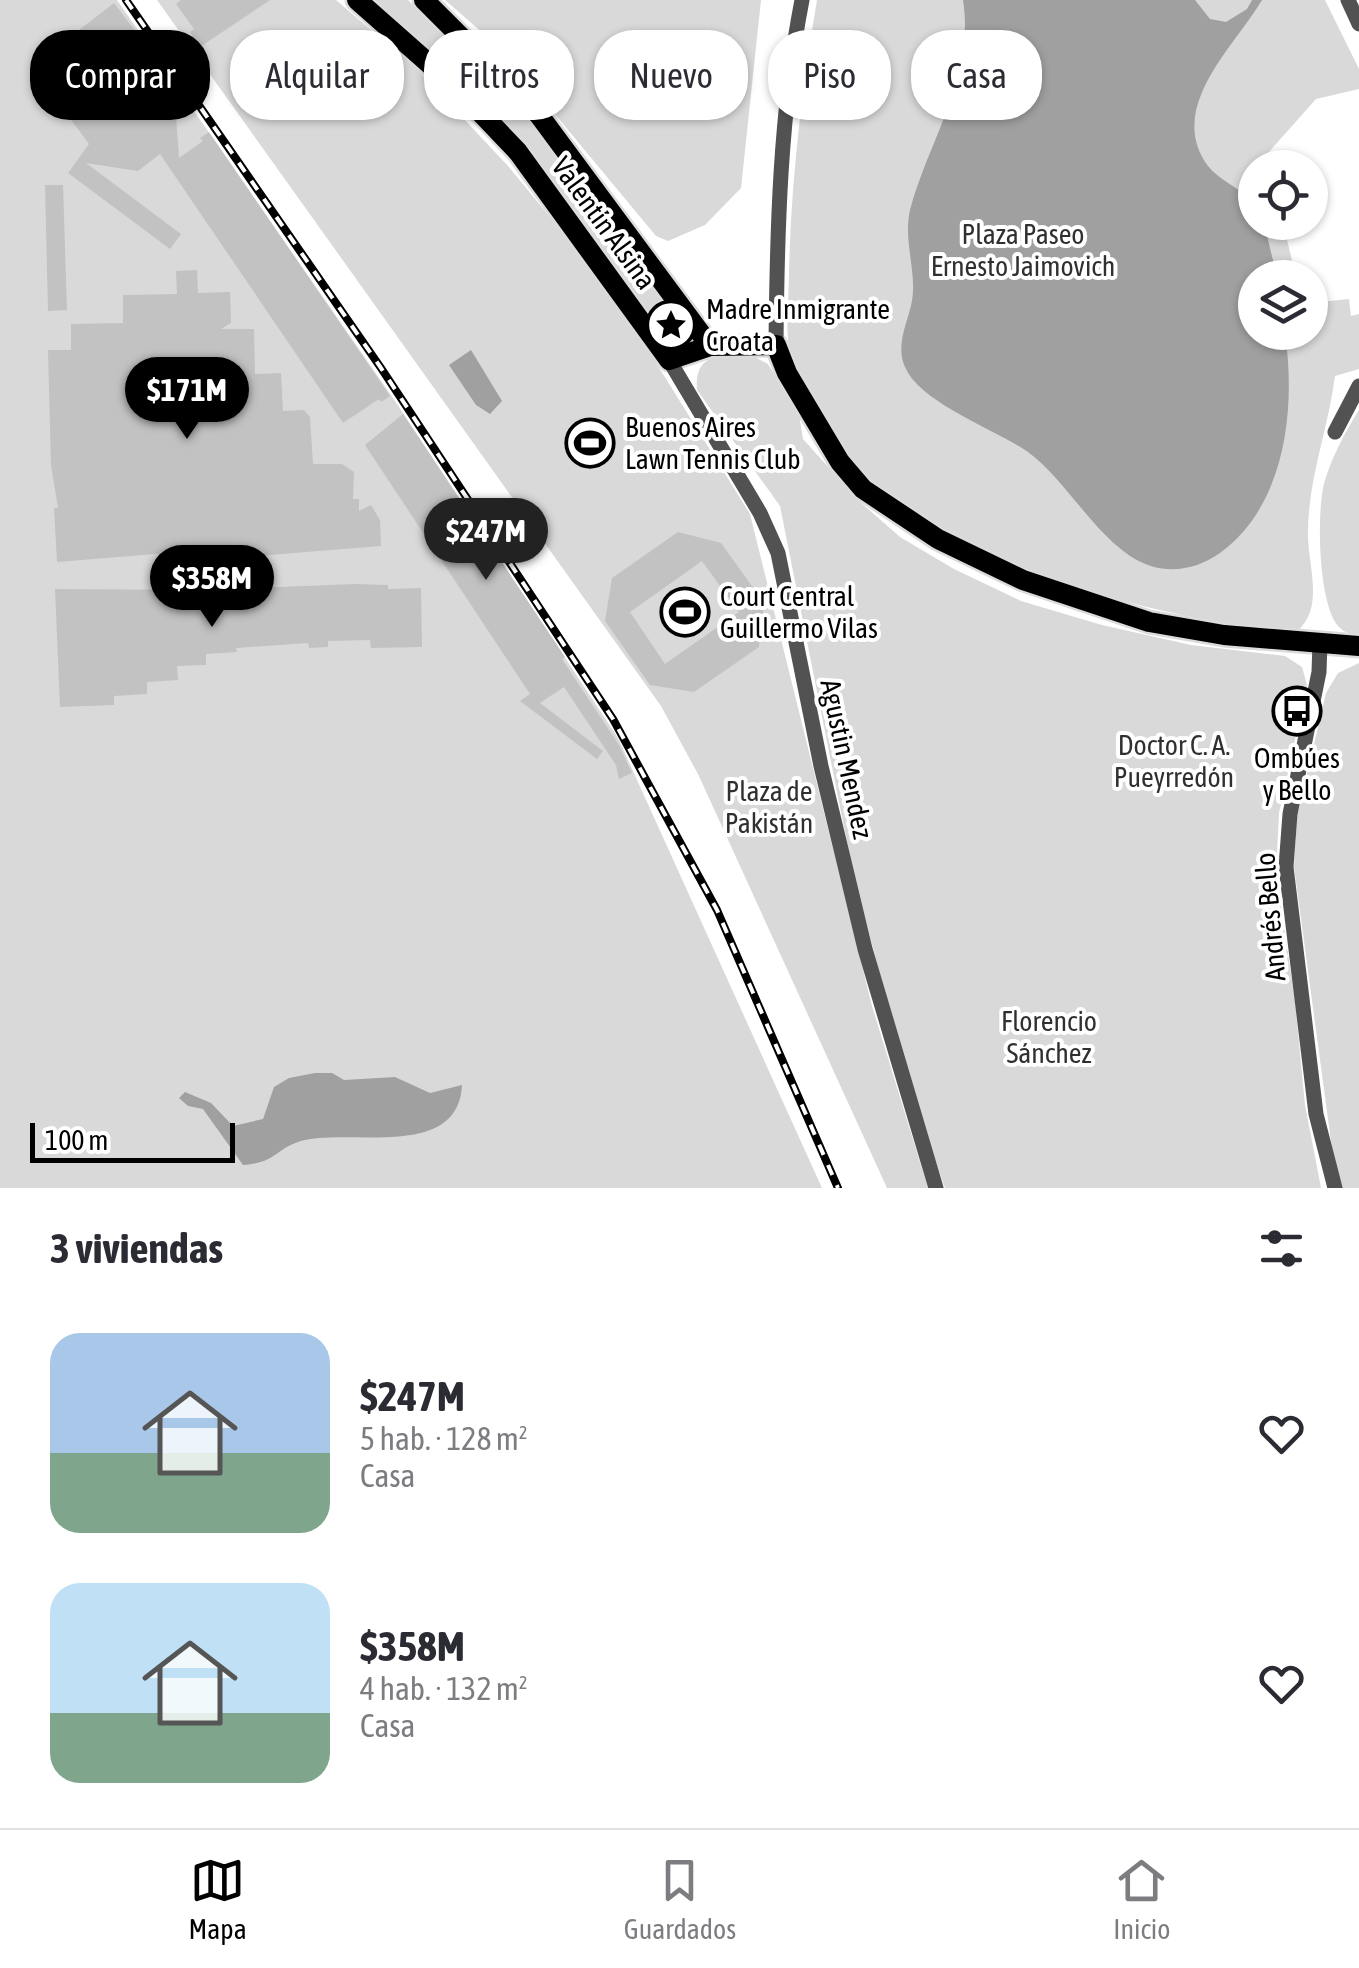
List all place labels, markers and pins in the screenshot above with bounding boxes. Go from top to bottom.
place label: Madre Inmigrante Croata [706,293,890,357]
place icon: Madre Inmigrante Croata [645,299,697,351]
pin: $171M [117,357,257,442]
place label: Buenos Aires Lawn Tennis Club [625,411,800,475]
sports icon: Buenos Aires Lawn Tennis Club [564,417,616,469]
pin: $247M [416,498,556,583]
pin: $358M [142,545,282,630]
place label: Court Central Guillermo Vilas [720,580,878,644]
sports icon: Court Central Guillermo Vilas [659,586,711,638]
bus stop icon: Ombúes y Bello [1271,685,1323,737]
place label: Ombúes y Bello [1254,742,1340,806]

